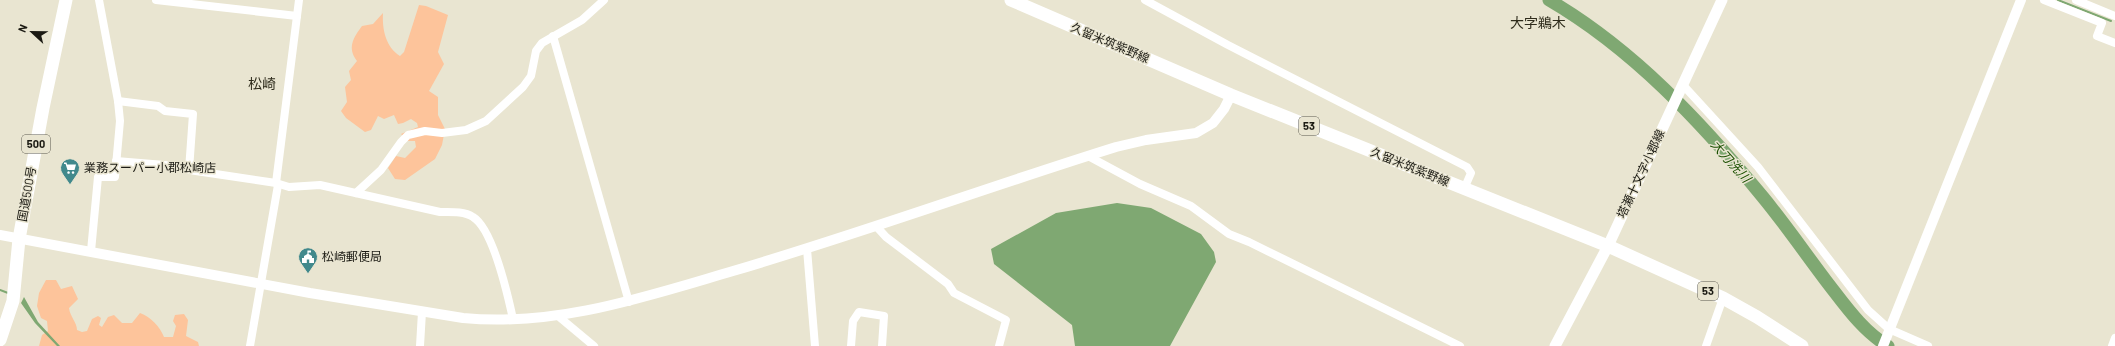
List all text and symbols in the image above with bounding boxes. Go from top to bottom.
north arrow [12,12,52,52]
district label: 大字鵜木 [1510,14,1566,31]
street label: 久留米筑紫野線 [1069,19,1152,65]
text: N [15,22,30,34]
district label: 松崎 [248,75,276,92]
road number: 53 [1299,117,1319,135]
street label: 塔瀬十文字小郡線 [1613,127,1667,220]
road number: 500 [22,135,50,153]
water label: 大刀洗川 [1708,136,1756,187]
street label: 久留米筑紫野線 [1369,144,1452,188]
supermarket icon: 業務スーパー小郡松崎店 [59,157,81,185]
place label: 業務スーパー小郡松崎店 [84,160,216,174]
street label: 国道500号 [14,165,38,222]
public building icon: 松崎郵便局 [297,246,319,274]
place label: 松崎郵便局 [322,249,382,263]
road number: 53 [1698,282,1718,300]

